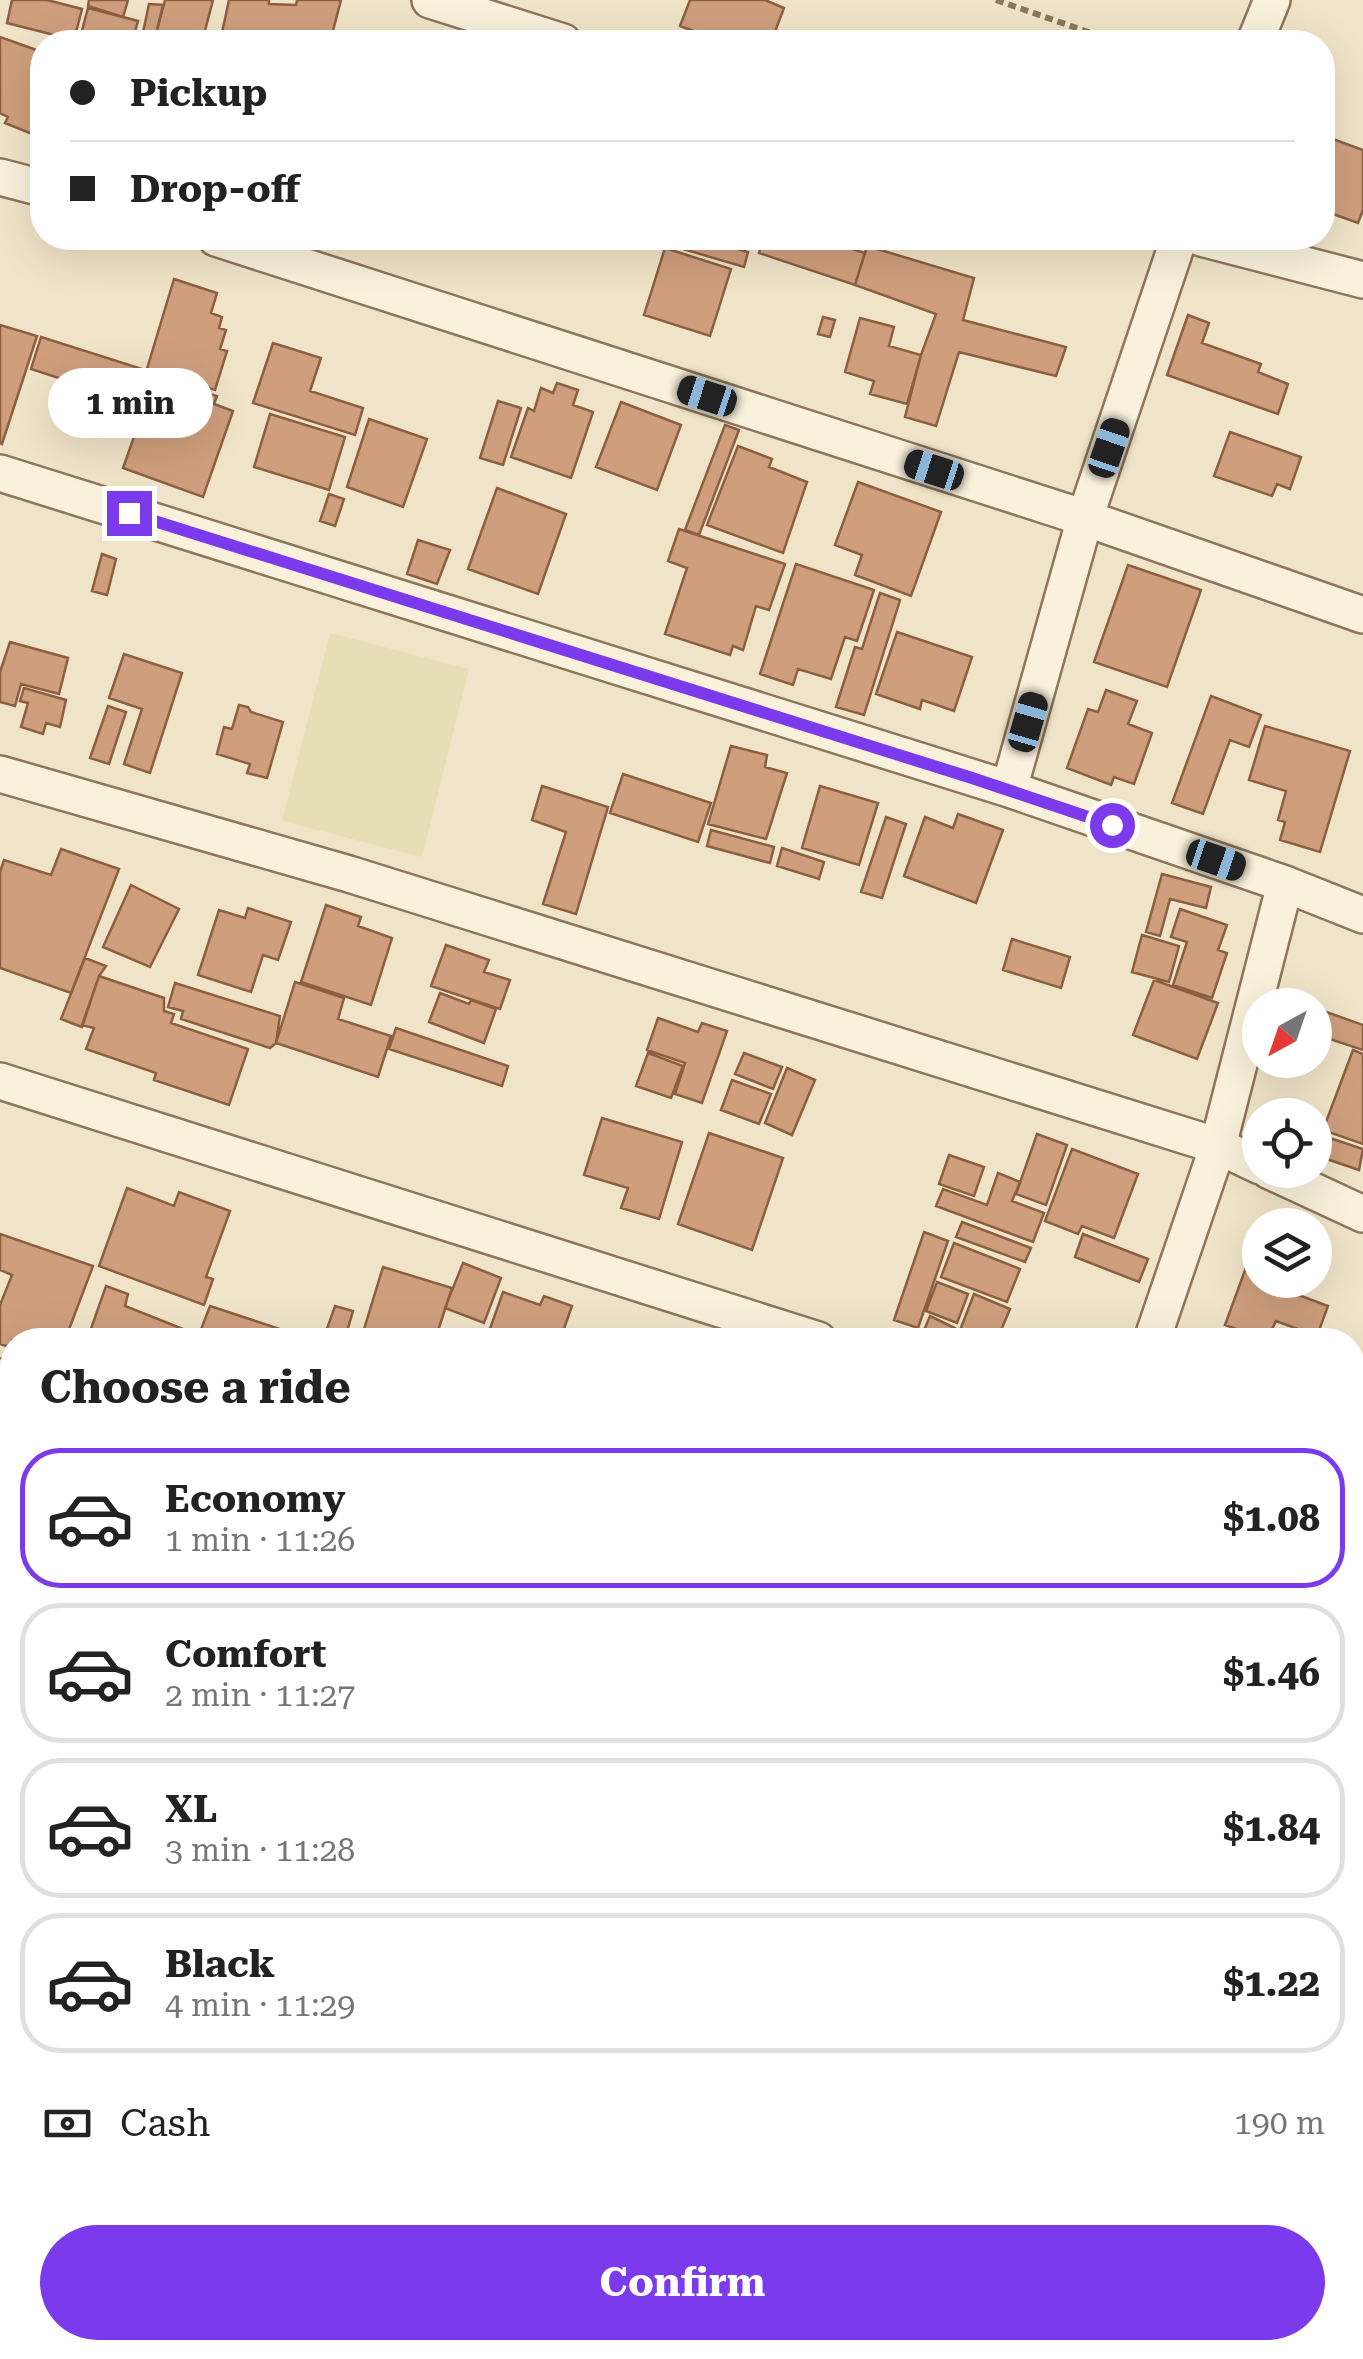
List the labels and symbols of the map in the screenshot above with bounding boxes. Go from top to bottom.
callout: 1 min [46,368,212,438]
car [674,372,740,420]
car [1085,415,1133,481]
car [901,446,967,494]
route end [107,491,152,536]
car [1005,689,1051,755]
route start [1090,803,1135,848]
car [1183,836,1249,884]
north arrow [1242,988,1332,1078]

